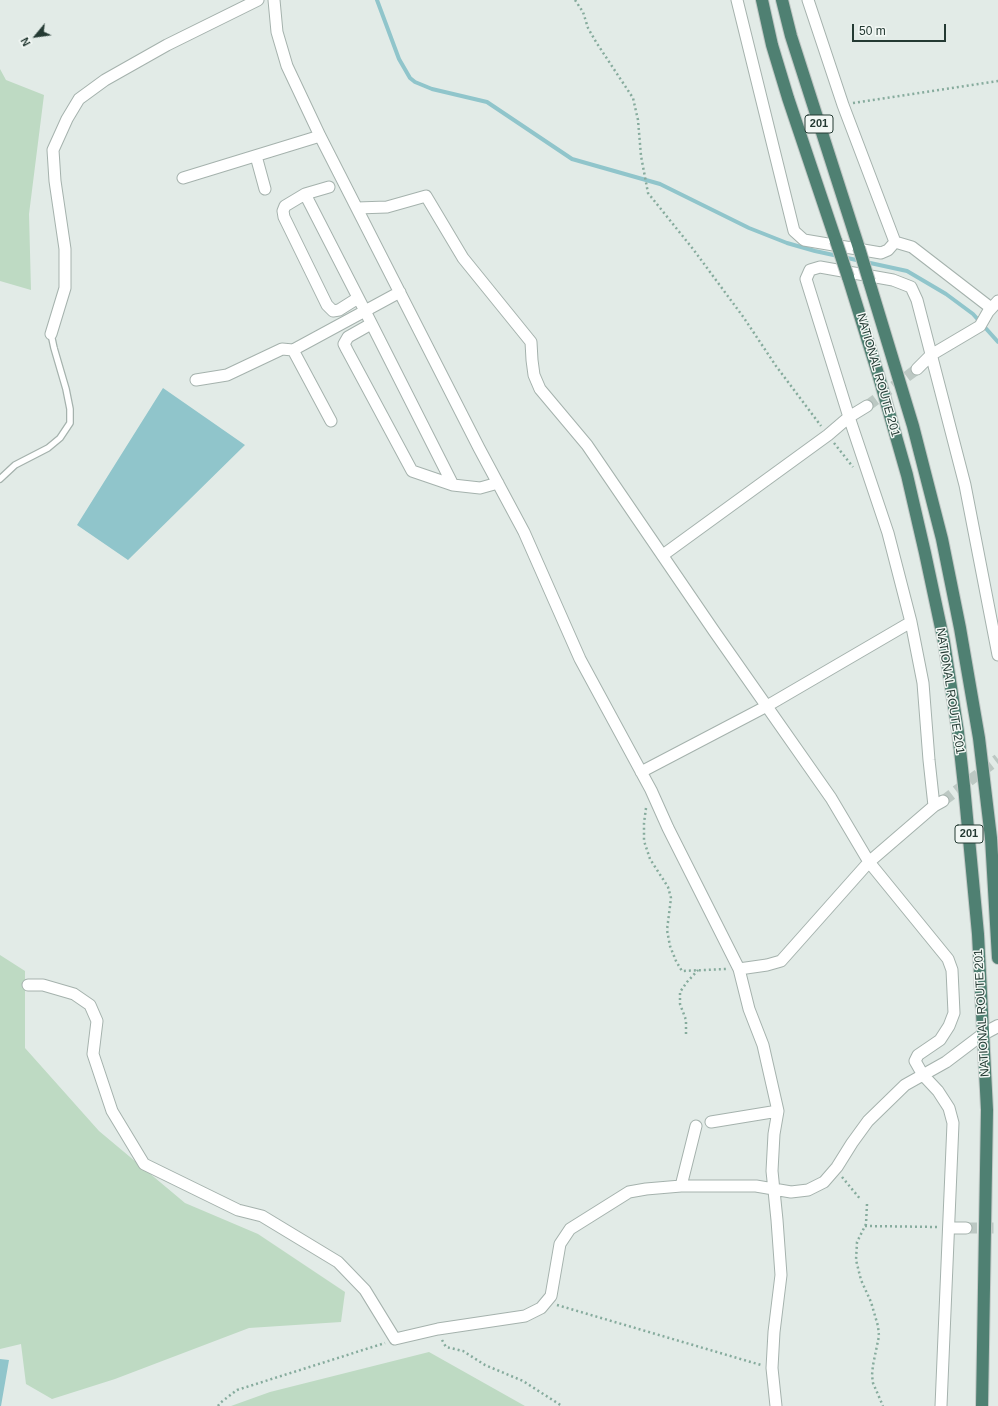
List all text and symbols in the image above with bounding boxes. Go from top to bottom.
north arrow [16,16,56,56]
scale bar [854,16,948,42]
text: 50 m [859,24,886,38]
text: N [18,35,33,48]
road number: 201 [805,115,833,133]
street label: NATIONAL ROUTE 201 [853,312,903,438]
street label: NATIONAL ROUTE 201 [933,627,967,755]
road number: 201 [955,825,983,843]
street label: NATIONAL ROUTE 201 [971,949,993,1077]

